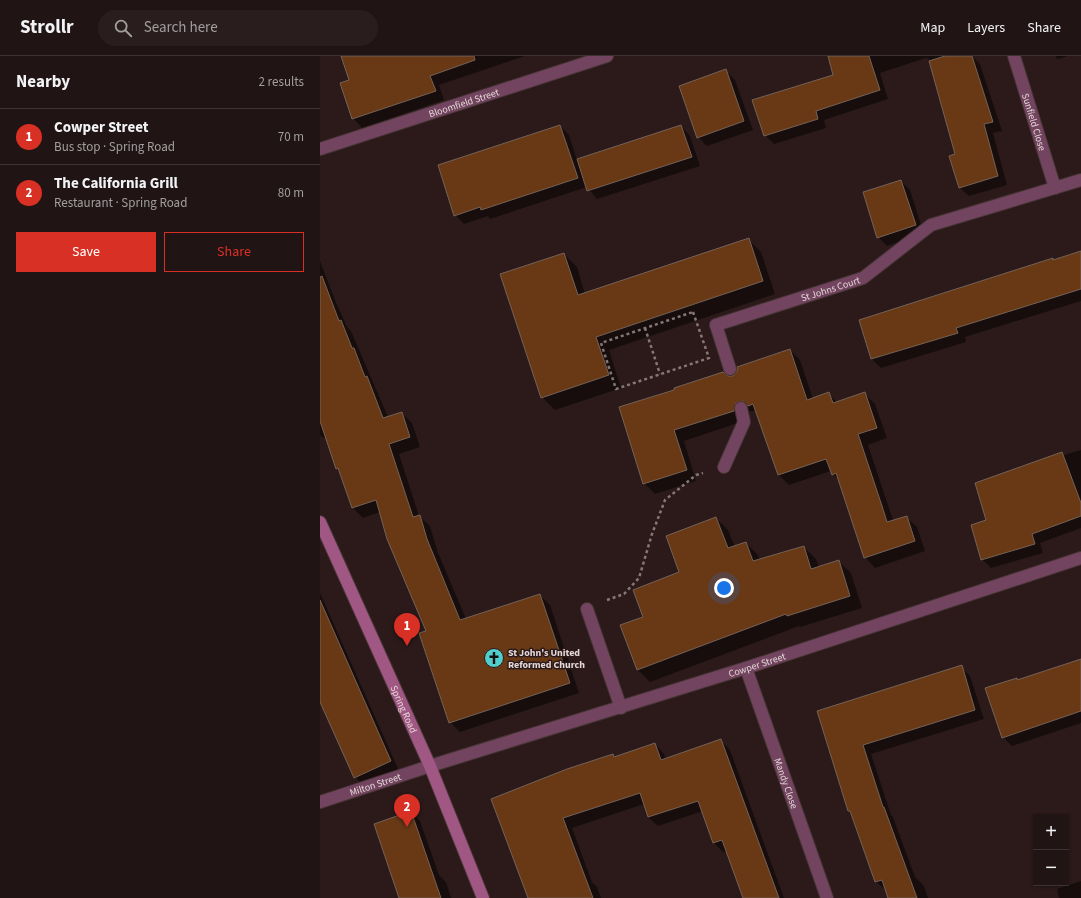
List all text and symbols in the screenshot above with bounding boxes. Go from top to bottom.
search box [98,10,378,46]
text: Strollr [20,14,74,41]
icon: search [112,17,134,39]
text: Search here [144,17,218,38]
text: Map [920,18,945,38]
text: Layers [967,18,1005,38]
text: Share [1027,18,1061,38]
text: Nearby [16,70,70,94]
text: 2 results [259,73,304,91]
street label: Bloomfield Street [427,85,502,121]
street label: Sunfield Close [1018,92,1049,153]
text: Cowper Street [54,117,149,138]
text: 1 [26,128,32,146]
text: 70 m [278,128,304,146]
text: Bus stop · Spring Road [54,138,175,156]
text: The California Grill [54,173,178,194]
text: 2 [26,184,32,202]
text: 80 m [278,184,304,202]
text: Restaurant · Spring Road [54,194,187,212]
button: Save [16,232,156,272]
button: Share [164,232,304,272]
street label: St Johns Court [799,273,863,305]
your location [714,578,734,598]
pin: 1 [394,613,420,646]
place label: St John's United Reformed Church [508,646,585,672]
church icon: St John's United Reformed Church [483,647,505,669]
street label: Cowper Street [727,649,788,681]
street label: Spring Road [387,683,420,735]
street label: Mandy Close [770,756,801,811]
street label: Milton Street [348,770,404,800]
pin: 2 [394,794,420,827]
map controls [1033,814,1069,886]
button: + [1033,814,1069,850]
button: − [1033,850,1069,886]

